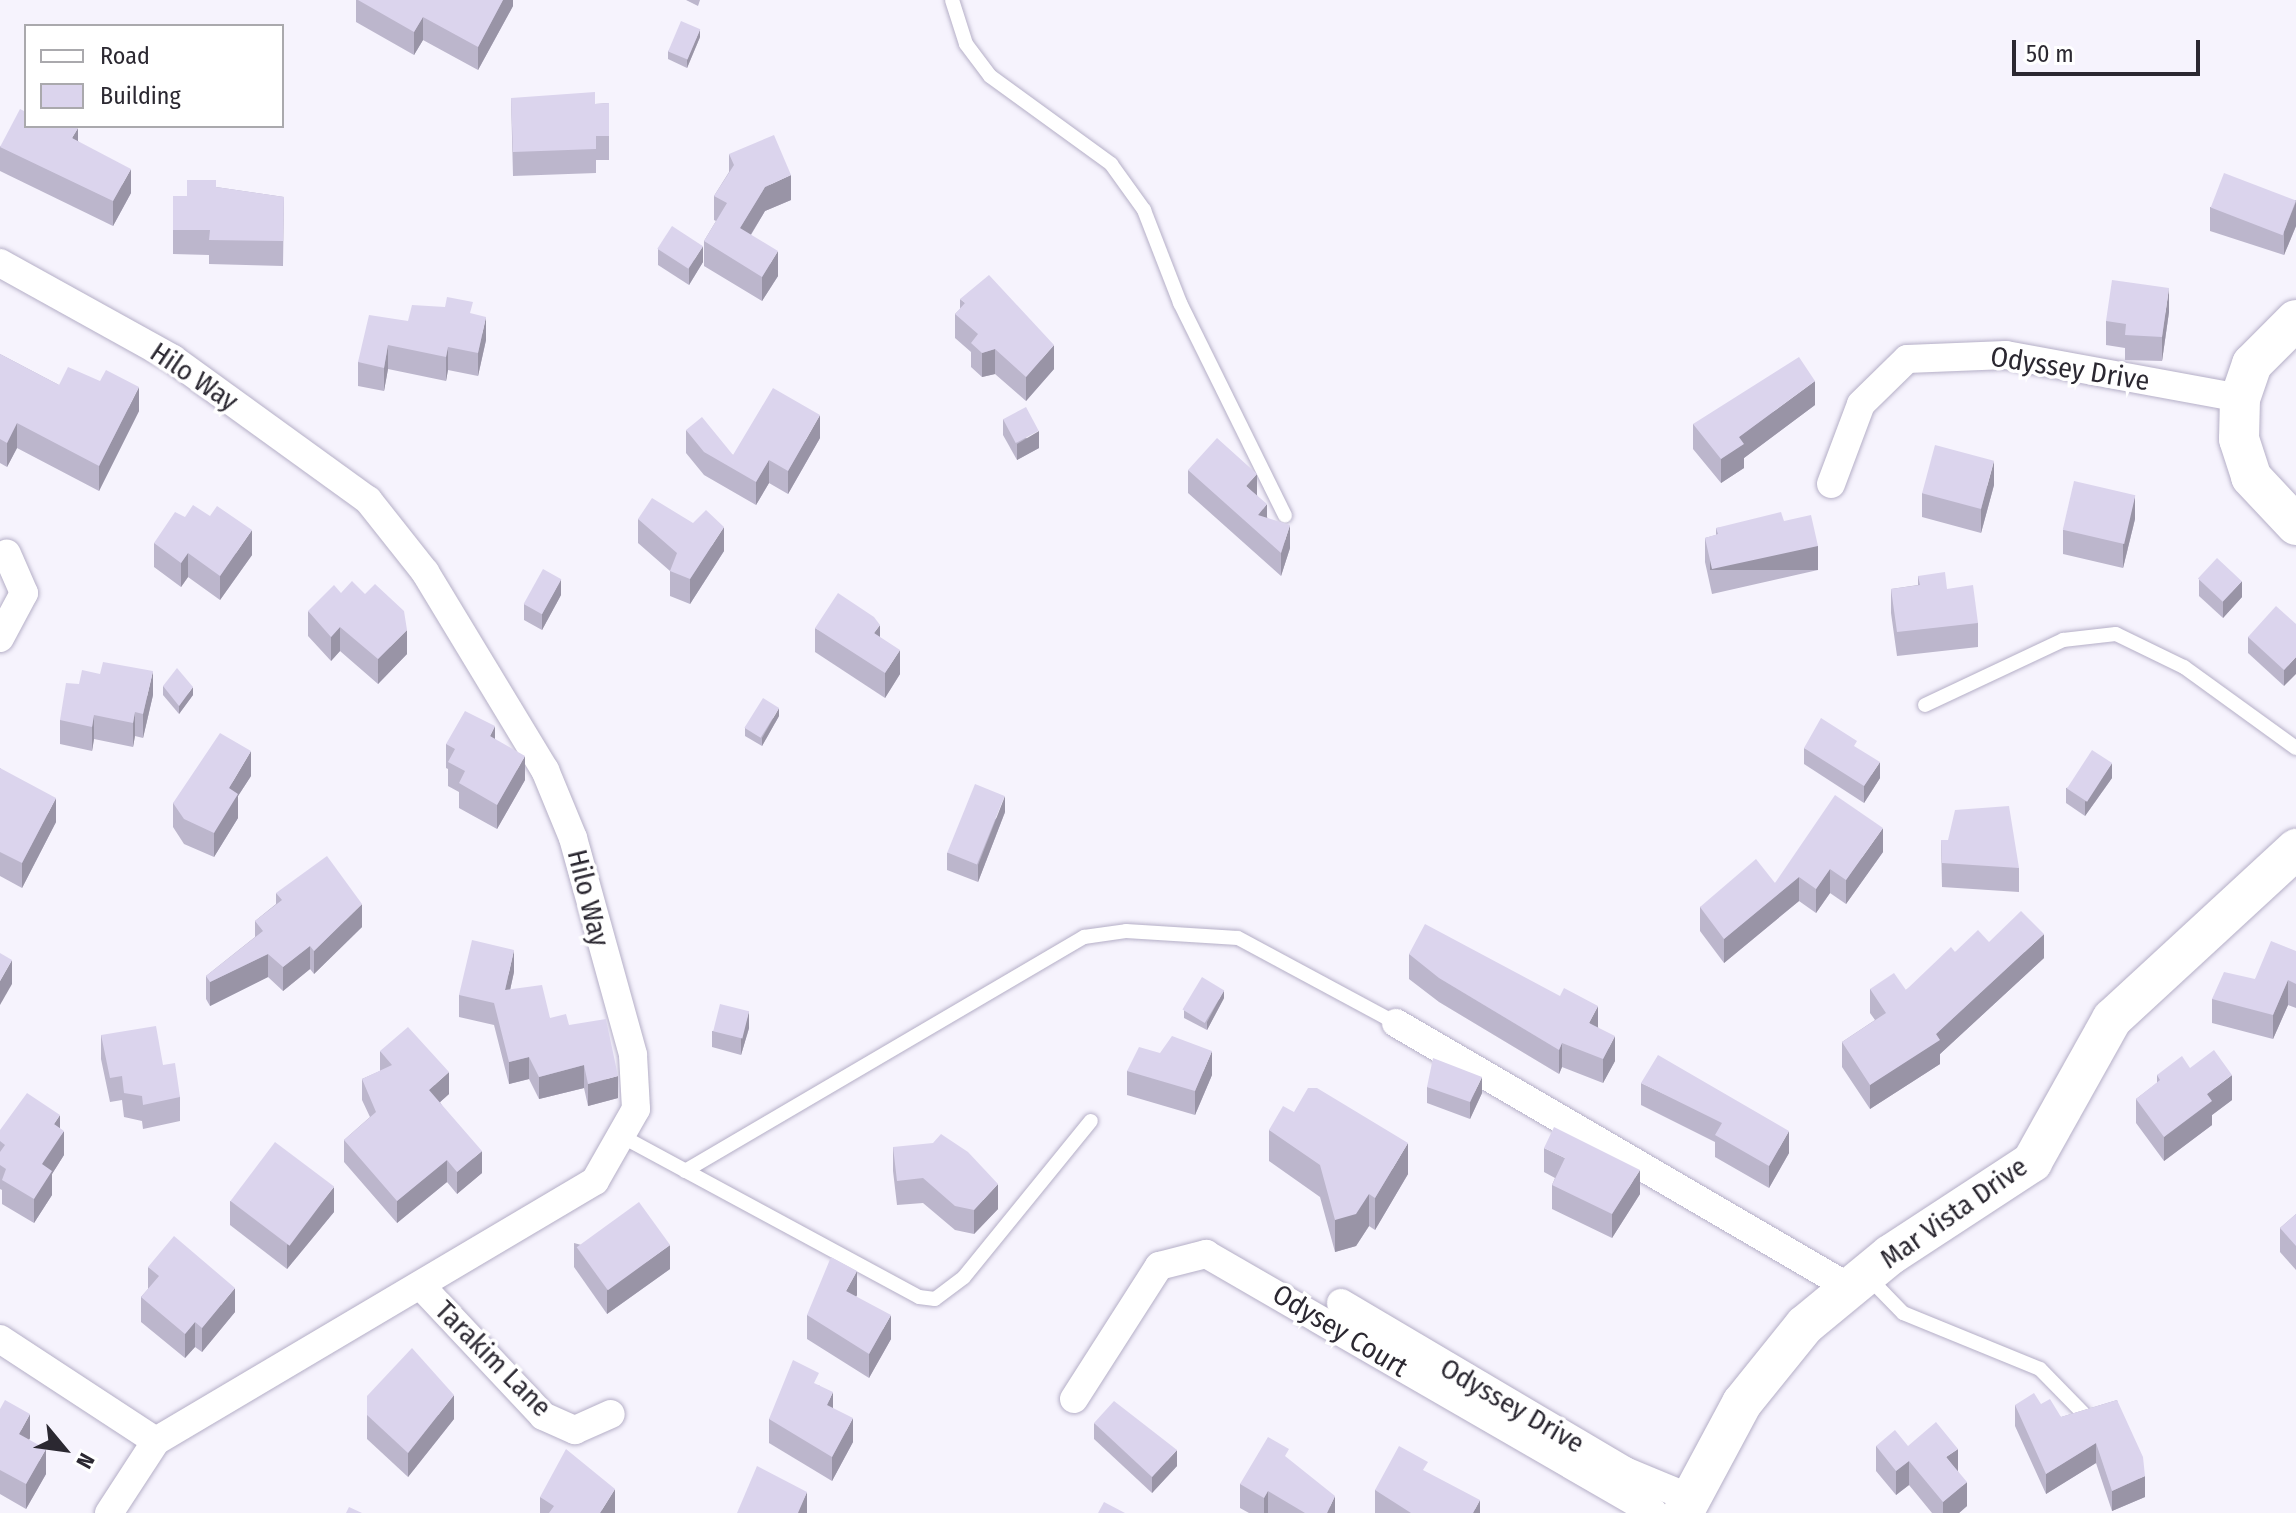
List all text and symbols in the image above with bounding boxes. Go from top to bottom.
legend [24,24,284,128]
scale bar [2016,24,2204,74]
text: 50 m [2026,40,2074,68]
text: Road [100,42,150,70]
text: Building [100,82,181,110]
street label: Hilo Way [144,336,244,418]
street label: Odyssey Drive [1988,340,2152,398]
street label: Hilo Way [560,846,616,950]
street label: Mar Vista Drive [1874,1150,2034,1276]
street label: Odysey Court [1266,1278,1414,1384]
street label: Tarakim Lane [428,1294,558,1424]
street label: Odyssey Drive [1434,1351,1590,1461]
north arrow [24,1409,104,1489]
text: N [70,1449,100,1473]

